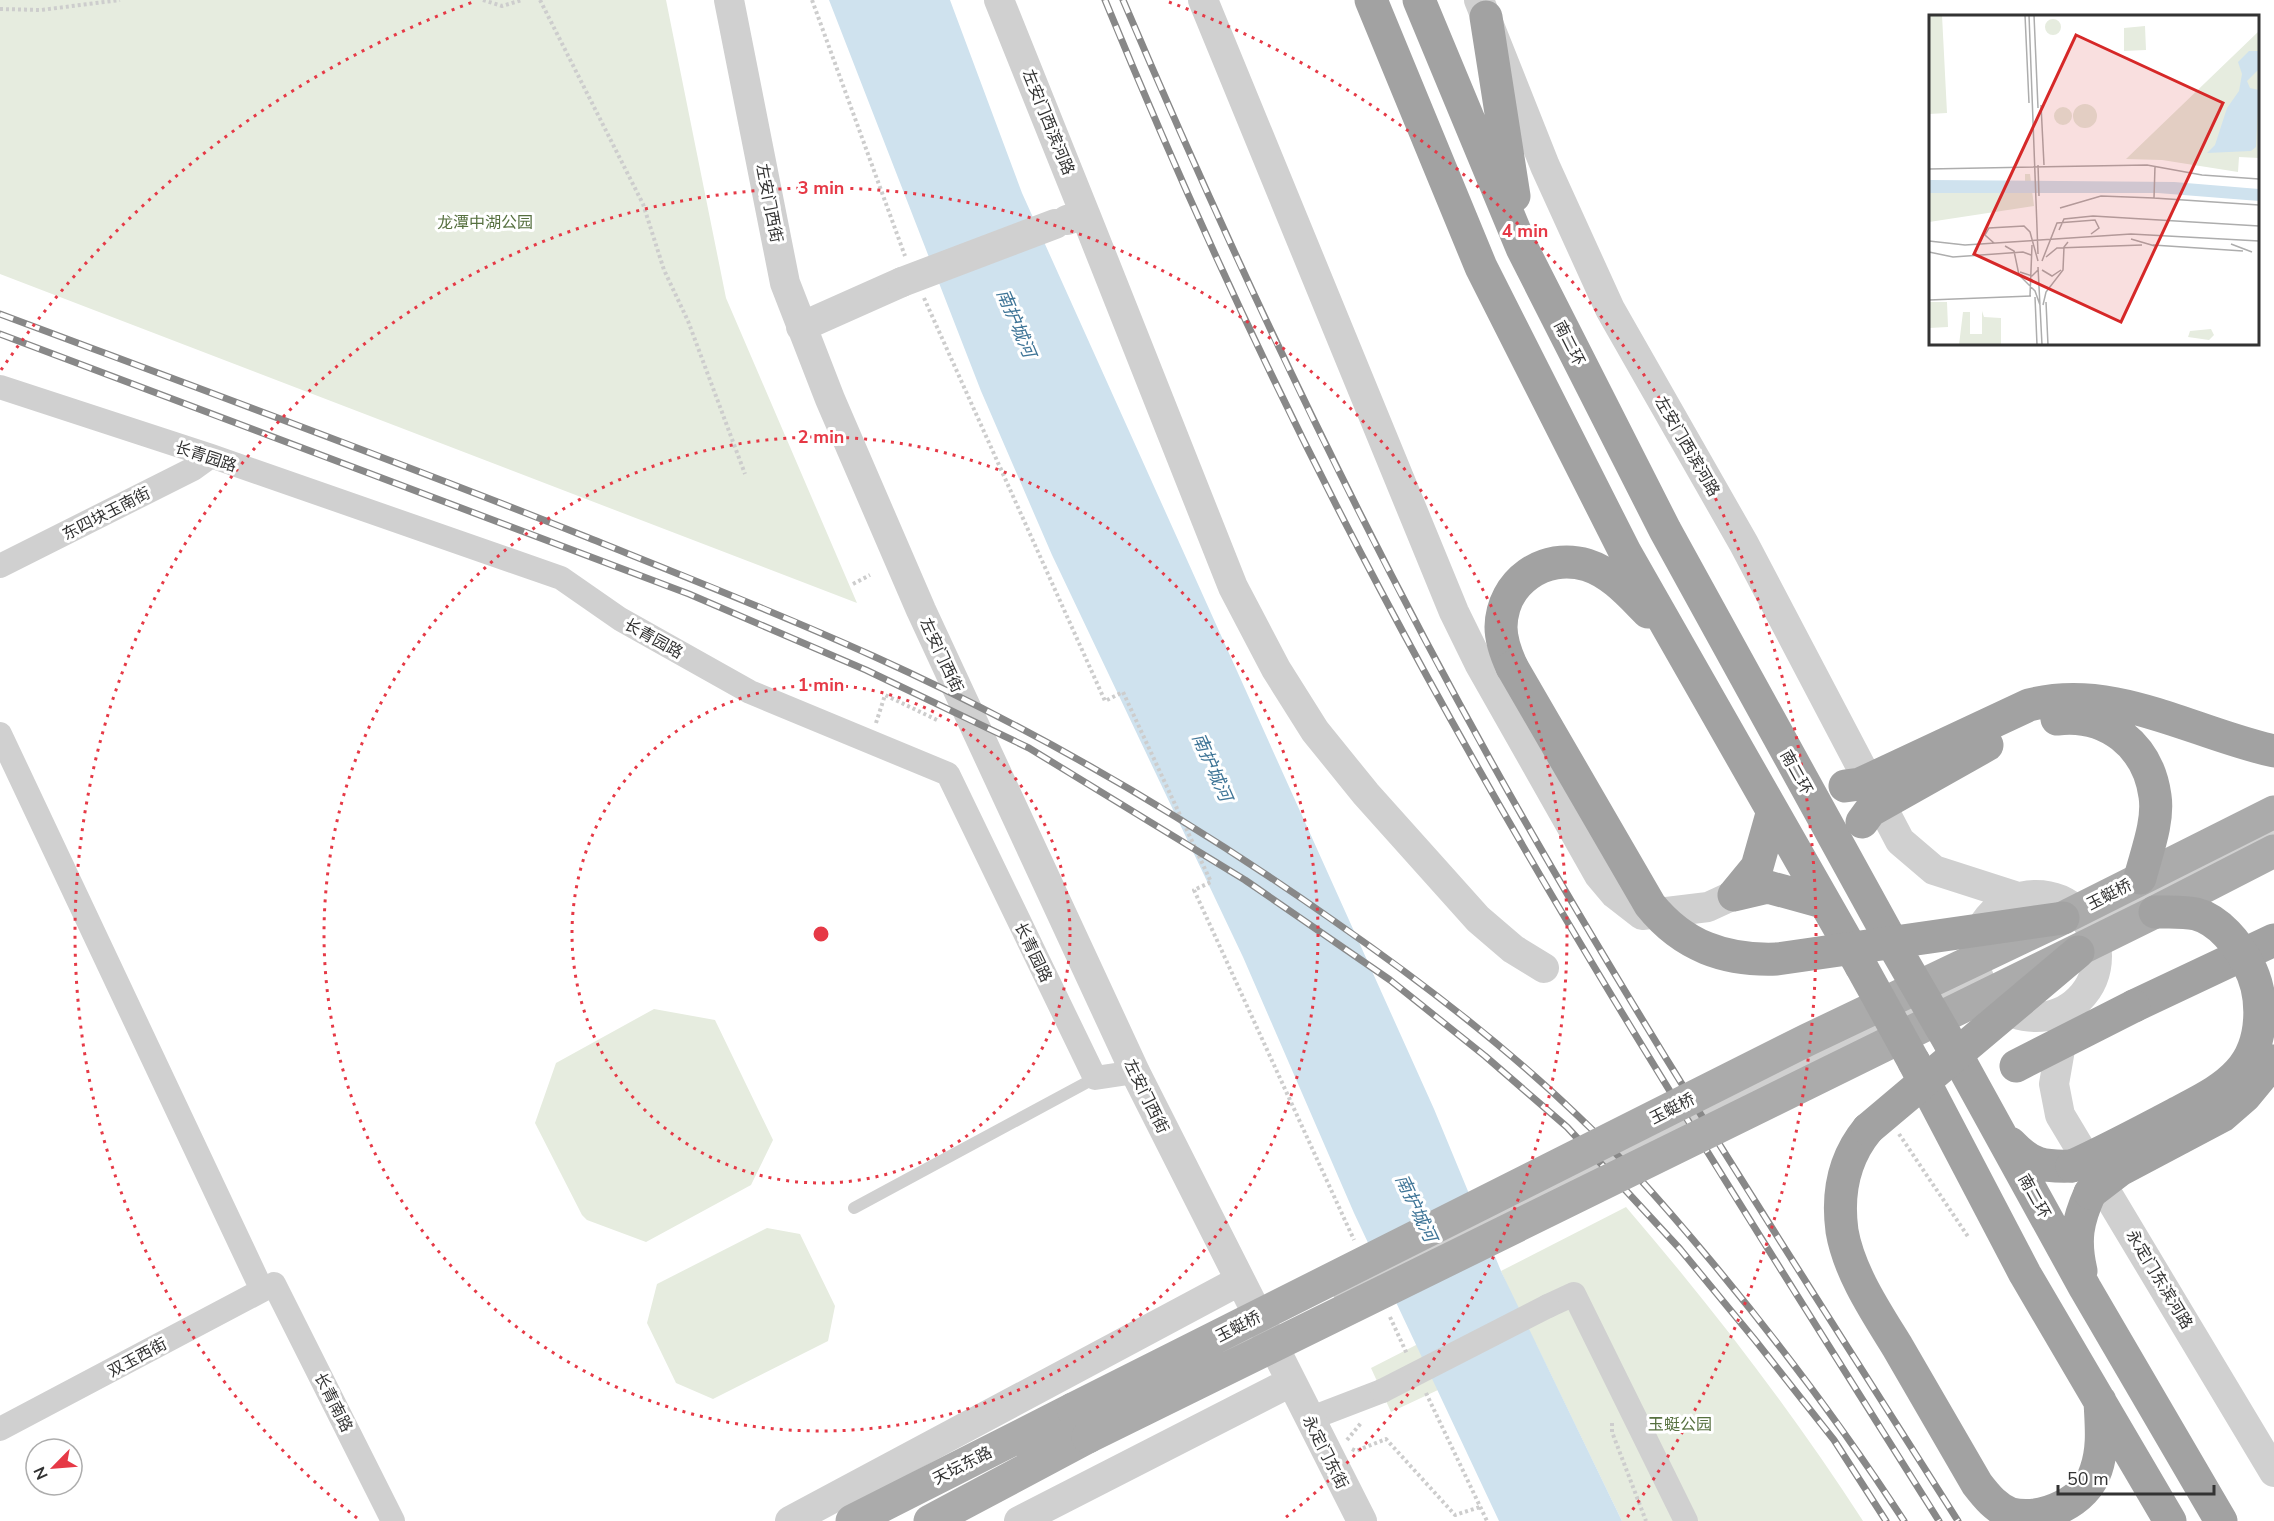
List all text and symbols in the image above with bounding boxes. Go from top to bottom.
inset map [1929,15,2259,345]
street label: 左安门西滨河路 [1017,66,1079,178]
street label: 左安门西街 [751,162,787,245]
text: 3 min [798,176,844,200]
park label: 龙潭中湖公园 [437,212,533,234]
text: 4 min [1502,219,1548,243]
water label: 南护城河 [991,285,1042,364]
street label: 南二环 [1548,317,1590,370]
street label: 左安门西滨河路 [1650,392,1725,501]
text: 2 min [798,425,844,449]
street label: 长青园路 [172,437,240,477]
street label: 东四块玉南街 [59,482,154,545]
street label: 长青园路 [620,614,687,664]
street label: 左安门西街 [914,615,968,696]
text: 1 min [798,673,844,697]
water label: 南护城河 [1186,729,1239,808]
street label: 南二环 [1775,746,1817,799]
street label: 玉蜓桥 [2083,874,2136,916]
street label: 长青园路 [1009,919,1057,986]
centre of rings [811,924,831,944]
street label: 左安门西街 [1119,1056,1174,1137]
street label: 玉蜓桥 [1646,1088,1699,1130]
water label: 南护城河 [1390,1170,1443,1248]
street label: 南二环 [2013,1170,2055,1223]
street label: 永定门东滨河路 [2121,1226,2197,1333]
street label: 玉蜓桥 [1212,1306,1265,1348]
street label: 双玉西街 [104,1333,171,1383]
street label: 长青南路 [309,1369,357,1436]
street label: 永定门东街 [1297,1412,1353,1493]
park label: 玉蜓公园 [1648,1414,1712,1436]
north arrow [24,1437,84,1497]
street label: 天坛东路 [929,1442,996,1490]
scale bar [2058,1458,2214,1496]
text: N [29,1463,54,1483]
text: 50 m [2067,1467,2109,1491]

